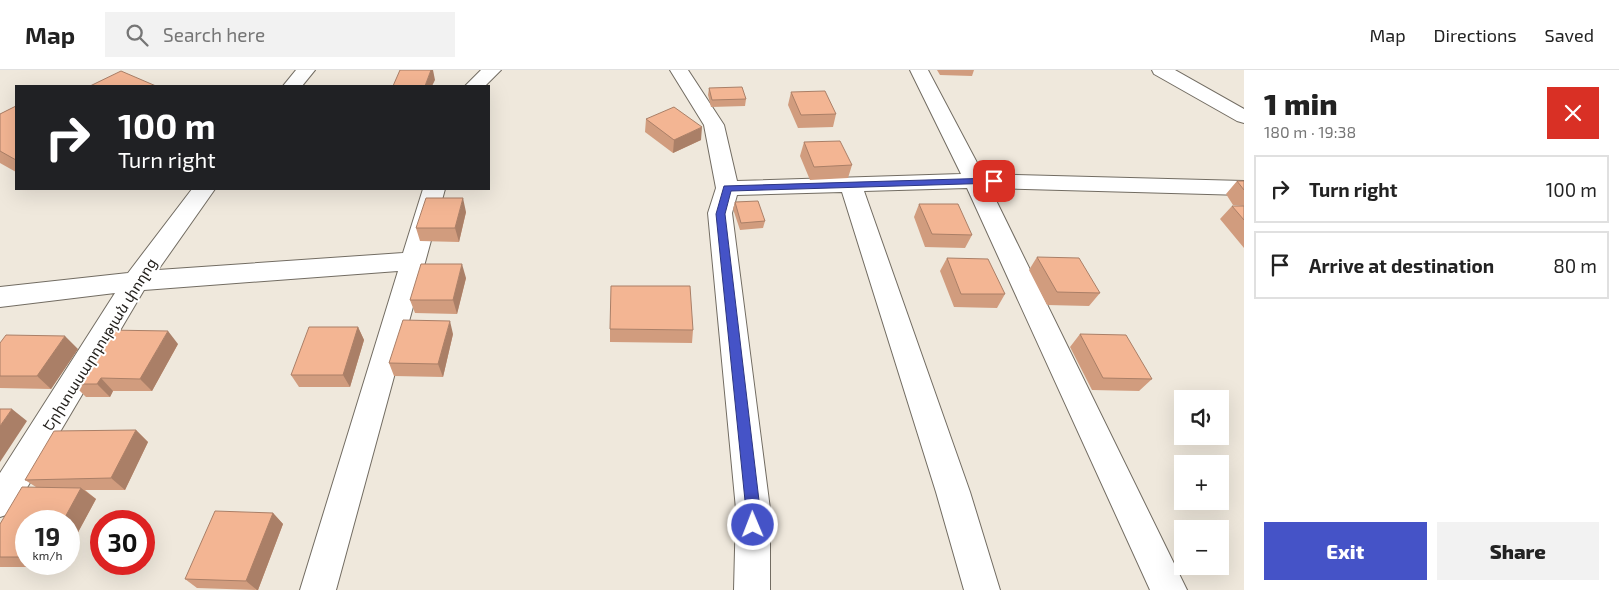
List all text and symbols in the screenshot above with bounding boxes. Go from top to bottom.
search box [105,12,455,57]
text: Map [25,20,75,49]
icon: search [123,21,151,49]
text: Search here [163,23,265,46]
text: Map [1369,24,1406,46]
text: Directions [1434,24,1517,46]
text: Saved [1545,24,1594,46]
text: 1 min [1264,85,1338,121]
button: close [1547,87,1599,139]
text: 100 m [118,104,216,146]
icon: right [35,105,100,170]
text: 180 m · 19:38 [1264,122,1356,141]
text: Turn right [118,146,216,172]
pin [973,160,1015,202]
icon: arrive [980,167,1008,195]
icon: right [1266,175,1294,203]
text: Turn right [1309,178,1397,201]
text: 100 m [1546,178,1597,201]
icon: arrive [1266,251,1294,279]
street label: Երիտասարդության փողոց [38,254,161,434]
text: Arrive at destination [1309,254,1494,277]
text: 80 m [1553,254,1597,277]
map controls [1174,390,1229,575]
button: sound [1174,390,1229,445]
button: + [1174,455,1229,510]
position arrow [726,498,778,550]
speed limit sign: 30 [90,510,155,575]
button: − [1174,520,1229,575]
text: 19 [35,521,60,551]
button: Exit [1264,522,1427,580]
button: Share [1437,522,1599,580]
text: km/h [33,548,62,562]

